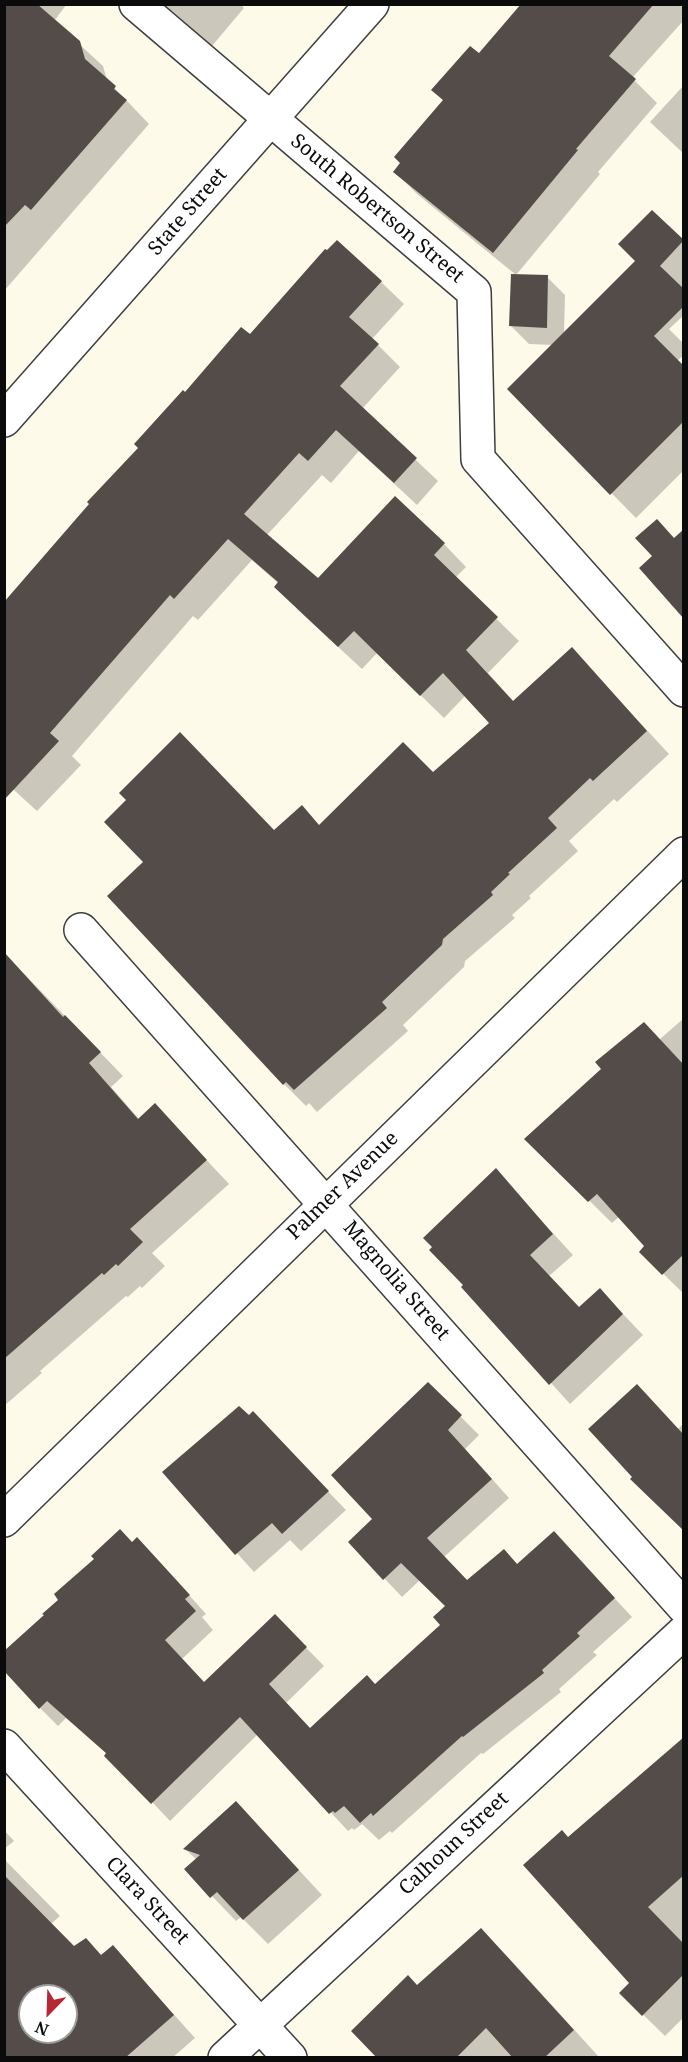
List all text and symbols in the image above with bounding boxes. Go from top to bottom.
street label: South Robertson Street [286,130,468,288]
street label: State Street [144,163,232,261]
street label: Palmer Avenue [282,1127,404,1245]
street label: Magnolia Street [338,1217,454,1345]
street label: Calhoun Street [394,1787,514,1901]
street label: Clara Street [100,1852,194,1950]
north arrow [18,1984,78,2044]
text: N [32,2016,52,2041]

